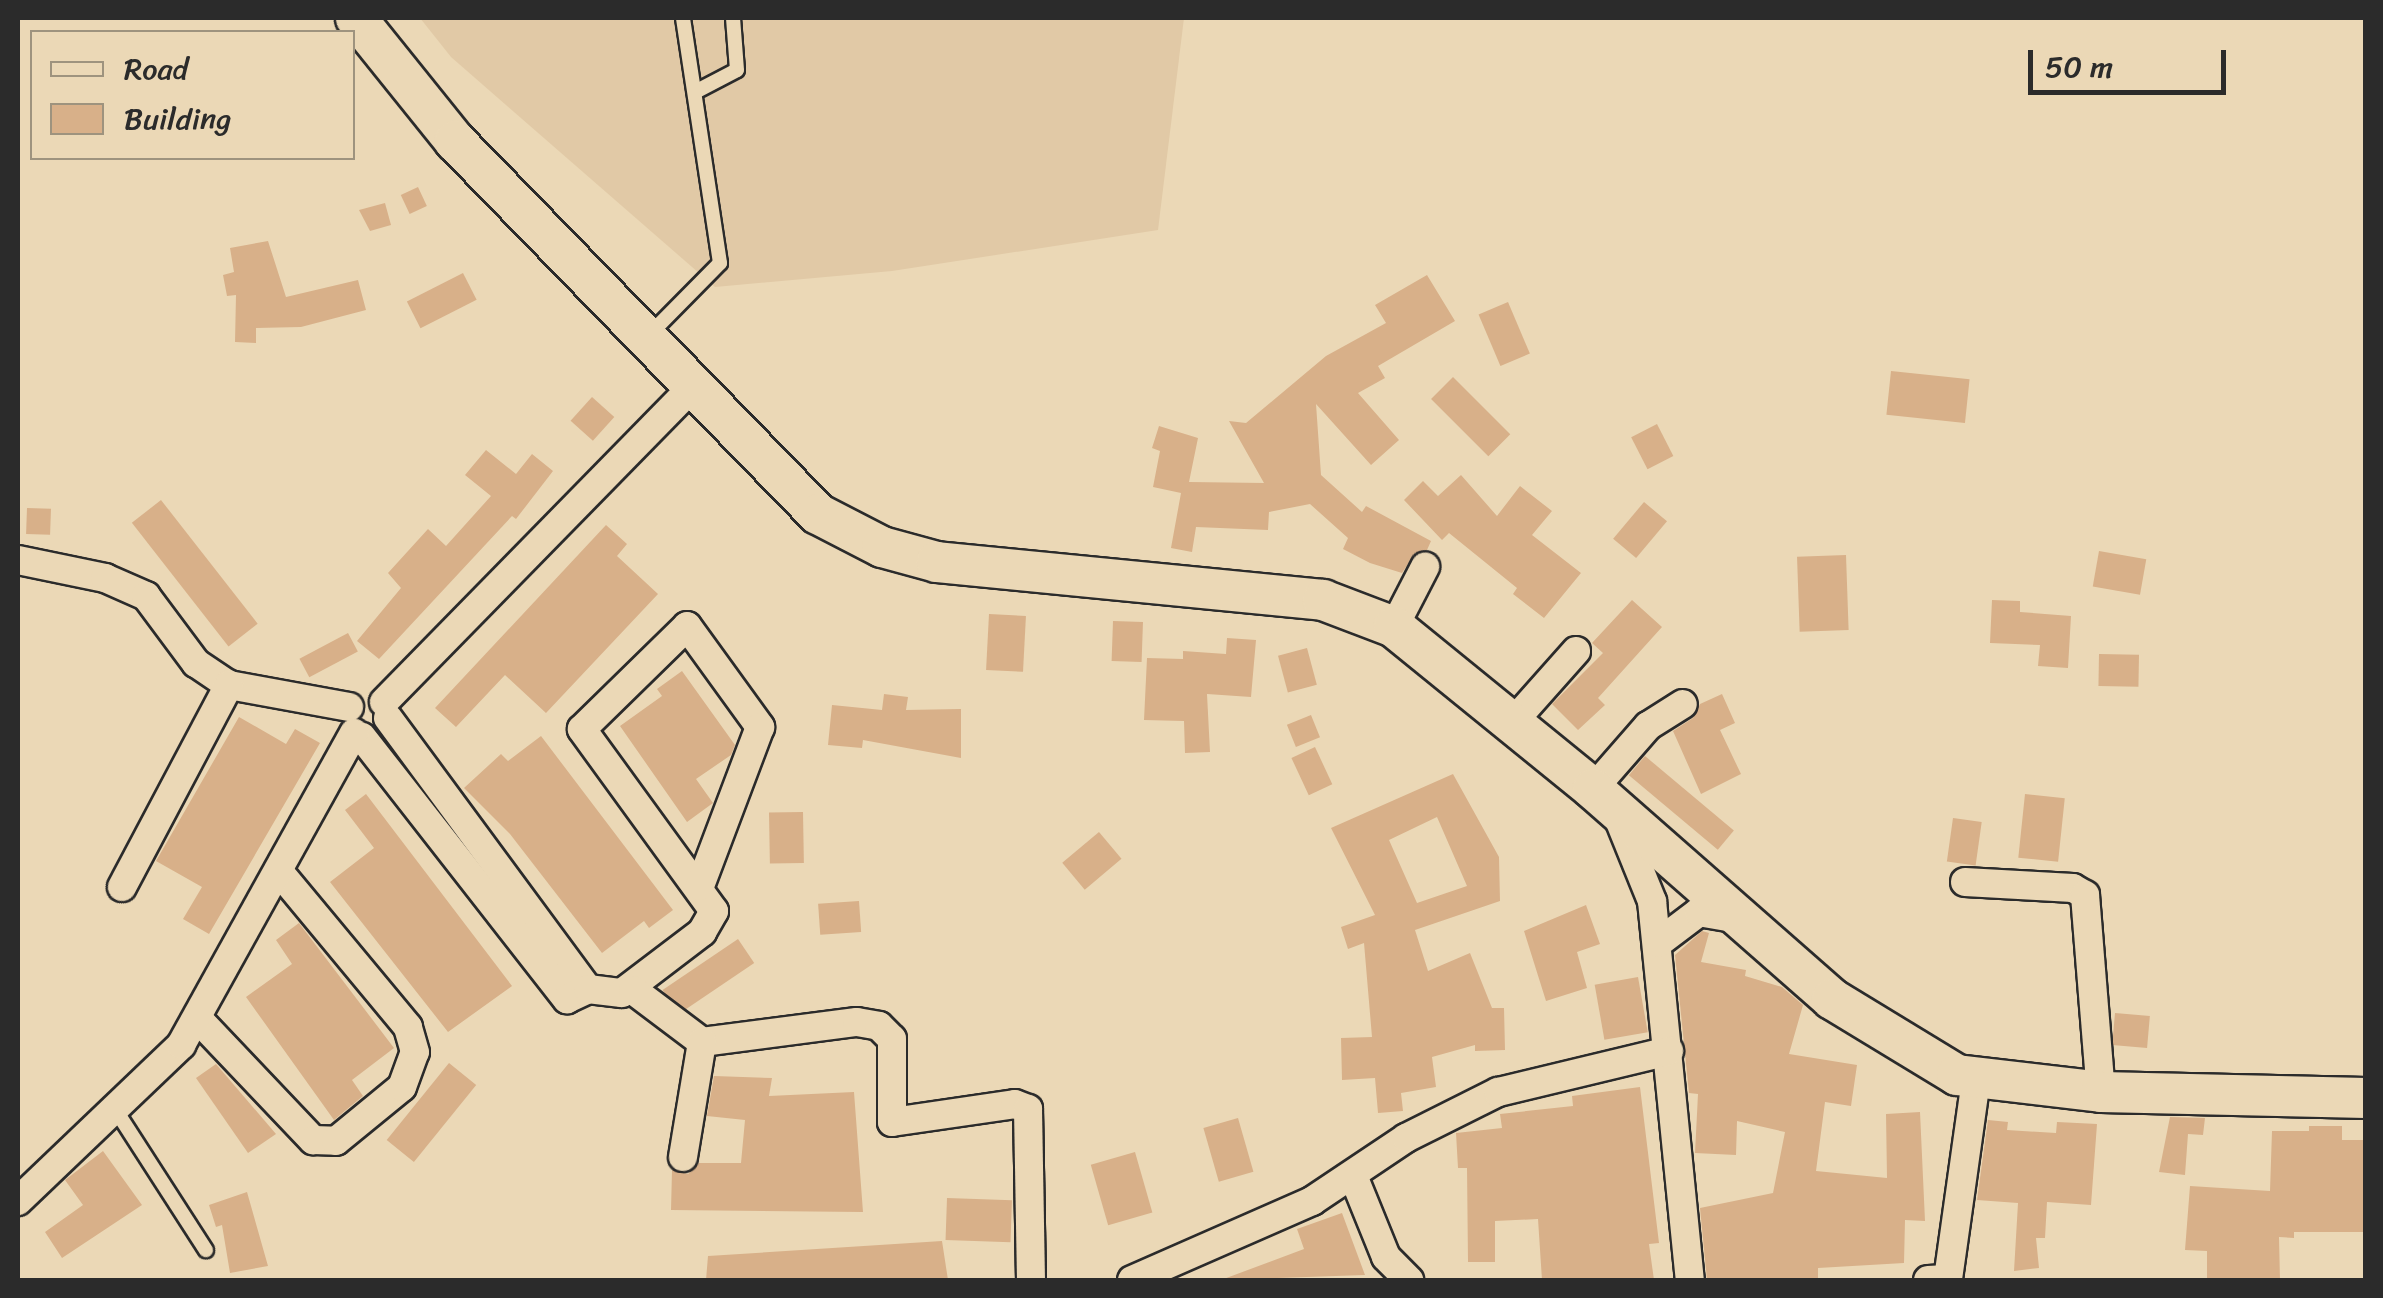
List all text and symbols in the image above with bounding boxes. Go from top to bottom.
legend [30,30,355,160]
scale bar [2033,30,2230,92]
text: 50 m [2045,40,2113,94]
text: Road [124,42,188,96]
text: Building [124,92,231,146]

